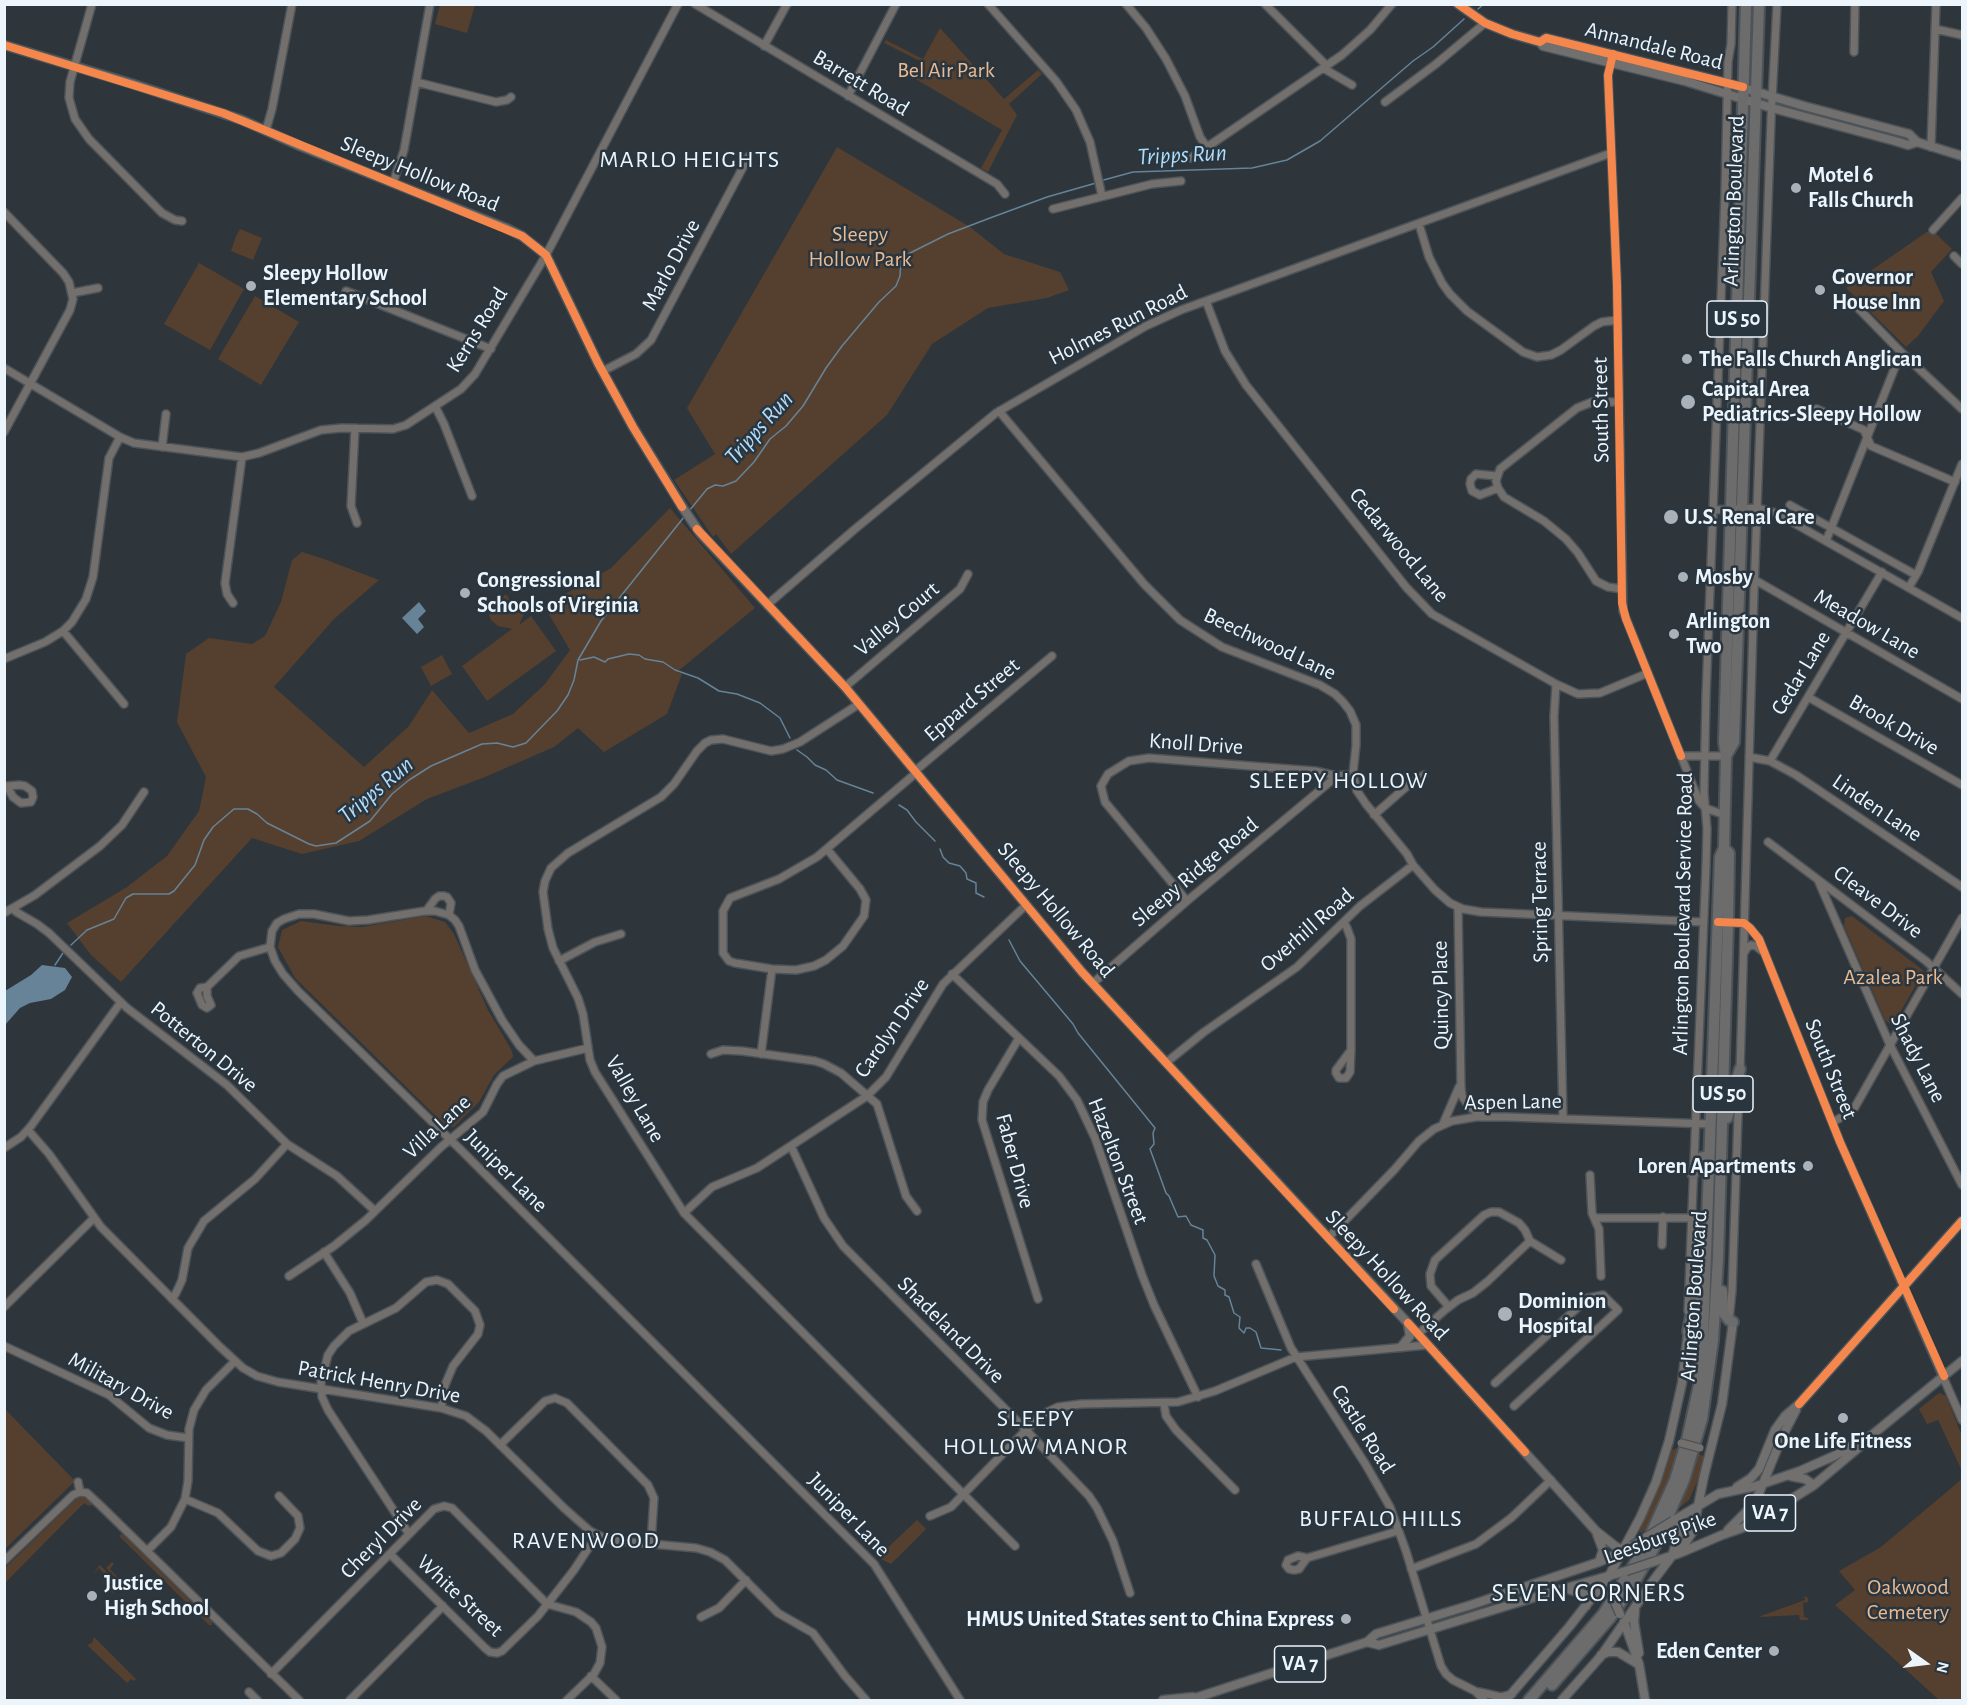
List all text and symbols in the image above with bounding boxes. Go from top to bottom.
street label: Annandale Road [1582,16,1726,76]
street label: Barrett Road [808,44,914,122]
park label: Bel Air Park [897,57,995,83]
street label: Arlington Boulevard [1718,115,1750,287]
street label: Sleepy Hollow Road [337,130,503,218]
water label: Tripps Run [1137,138,1227,172]
district label: MARLO HEIGHTS [599,146,781,174]
place label: Motel 6 Falls Church [1808,162,1914,214]
marker: Motel 6 Falls Church [1789,181,1803,195]
street label: Marlo Drive [636,215,706,315]
park label: Sleepy Hollow Park [808,221,912,272]
place label: Sleepy Hollow Elementary School [263,260,427,312]
place label: Governor House Inn [1832,264,1921,316]
marker: Sleepy Hollow Elementary School [244,279,258,293]
street label: Holmes Run Road [1044,279,1192,371]
street label: Kerns Road [440,282,514,378]
marker: Governor House Inn [1813,283,1827,297]
road number: US 50 [1707,301,1767,337]
place label: The Falls Church Anglican [1699,346,1922,372]
marker: The Falls Church Anglican [1680,352,1694,366]
street label: South Street [1587,357,1615,463]
place label: Capital Area Pediatrics-Sleepy Hollow [1702,376,1921,428]
water label: Tripps Run [718,385,800,471]
marker: Capital Area Pediatrics-Sleepy Hollow [1679,393,1697,411]
street label: Cedarwood Lane [1343,482,1455,608]
place label: U.S. Renal Care [1684,504,1815,530]
marker: U.S. Renal Care [1662,508,1680,526]
place label: Mosby [1695,564,1753,590]
place label: Congressional Schools of Virginia [477,567,639,618]
marker: Mosby [1676,570,1690,584]
street label: Valley Court [849,576,945,662]
street label: Meadow Lane [1809,583,1925,665]
marker: Congressional Schools of Virginia [458,586,472,600]
street label: Beechwood Lane [1200,602,1340,686]
place label: Arlington Two [1686,608,1770,660]
street label: Cedar Lane [1766,626,1836,720]
marker: Arlington Two [1667,627,1681,641]
street label: Eppard Street [919,652,1025,748]
street label: Brook Drive [1844,689,1944,761]
street label: Knoll Drive [1148,728,1244,760]
water label: Tripps Run [332,750,420,830]
district label: SLEEPY HOLLOW [1249,767,1429,795]
street label: Linden Lane [1827,768,1927,848]
street label: Arlington Boulevard Service Road [1667,772,1699,1056]
street label: Sleepy Ridge Road [1126,811,1264,933]
street label: Sleepy Hollow Road [992,837,1120,983]
street label: Spring Terrace [1526,841,1554,963]
street label: Cleave Drive [1828,860,1928,944]
street label: Overhill Road [1255,882,1359,978]
street label: Quincy Place [1427,940,1455,1050]
park label: Azalea Park [1843,964,1943,990]
street label: Carolyn Drive [849,973,935,1083]
street label: Potterton Drive [145,996,263,1098]
street label: Shady Lane [1884,1009,1952,1107]
street label: South Street [1799,1015,1863,1123]
street label: Valley Lane [600,1051,670,1147]
road number: US 50 [1693,1076,1753,1112]
street label: Aspen Lane [1464,1088,1562,1116]
street label: Villa Lane [398,1089,476,1165]
street label: Hazelton Street [1082,1094,1154,1228]
street label: Faber Drive [990,1111,1040,1211]
street label: Juniper Lane [459,1124,553,1218]
place label: Loren Apartments [1637,1153,1796,1179]
marker: Loren Apartments [1801,1159,1815,1173]
street label: Sleepy Hollow Road [1320,1204,1454,1346]
street label: Arlington Boulevard [1675,1210,1713,1382]
street label: Shadeland Drive [892,1271,1010,1389]
place label: Dominion Hospital [1518,1288,1606,1340]
marker: Dominion Hospital [1496,1305,1514,1323]
street label: Military Drive [64,1346,178,1426]
street label: Patrick Henry Drive [296,1355,462,1409]
street label: Castle Road [1325,1380,1401,1478]
district label: SLEEPY HOLLOW MANOR [943,1405,1129,1461]
marker: One Life Fitness [1836,1411,1850,1425]
place label: One Life Fitness [1774,1428,1912,1454]
street label: Juniper Lane [802,1467,896,1563]
street label: Cheryl Drive [335,1492,427,1584]
road number: VA 7 [1744,1495,1796,1531]
district label: BUFFALO HILLS [1299,1505,1463,1533]
street label: Leesburg Pike [1600,1505,1720,1571]
district label: RAVENWOOD [512,1527,660,1555]
street label: White Street [411,1549,509,1643]
place label: Justice High School [104,1570,209,1622]
park label: Oakwood Cemetery [1867,1574,1949,1626]
district label: SEVEN CORNERS [1492,1577,1686,1609]
marker: Justice High School [85,1589,99,1603]
place label: HMUS United States sent to China Express [966,1606,1334,1632]
marker: HMUS United States sent to China Express [1339,1612,1353,1626]
north arrow [1895,1633,1955,1693]
place label: Eden Center [1656,1638,1762,1664]
marker: Eden Center [1767,1644,1781,1658]
road number: VA 7 [1274,1646,1326,1682]
text: N [1933,1660,1952,1675]

